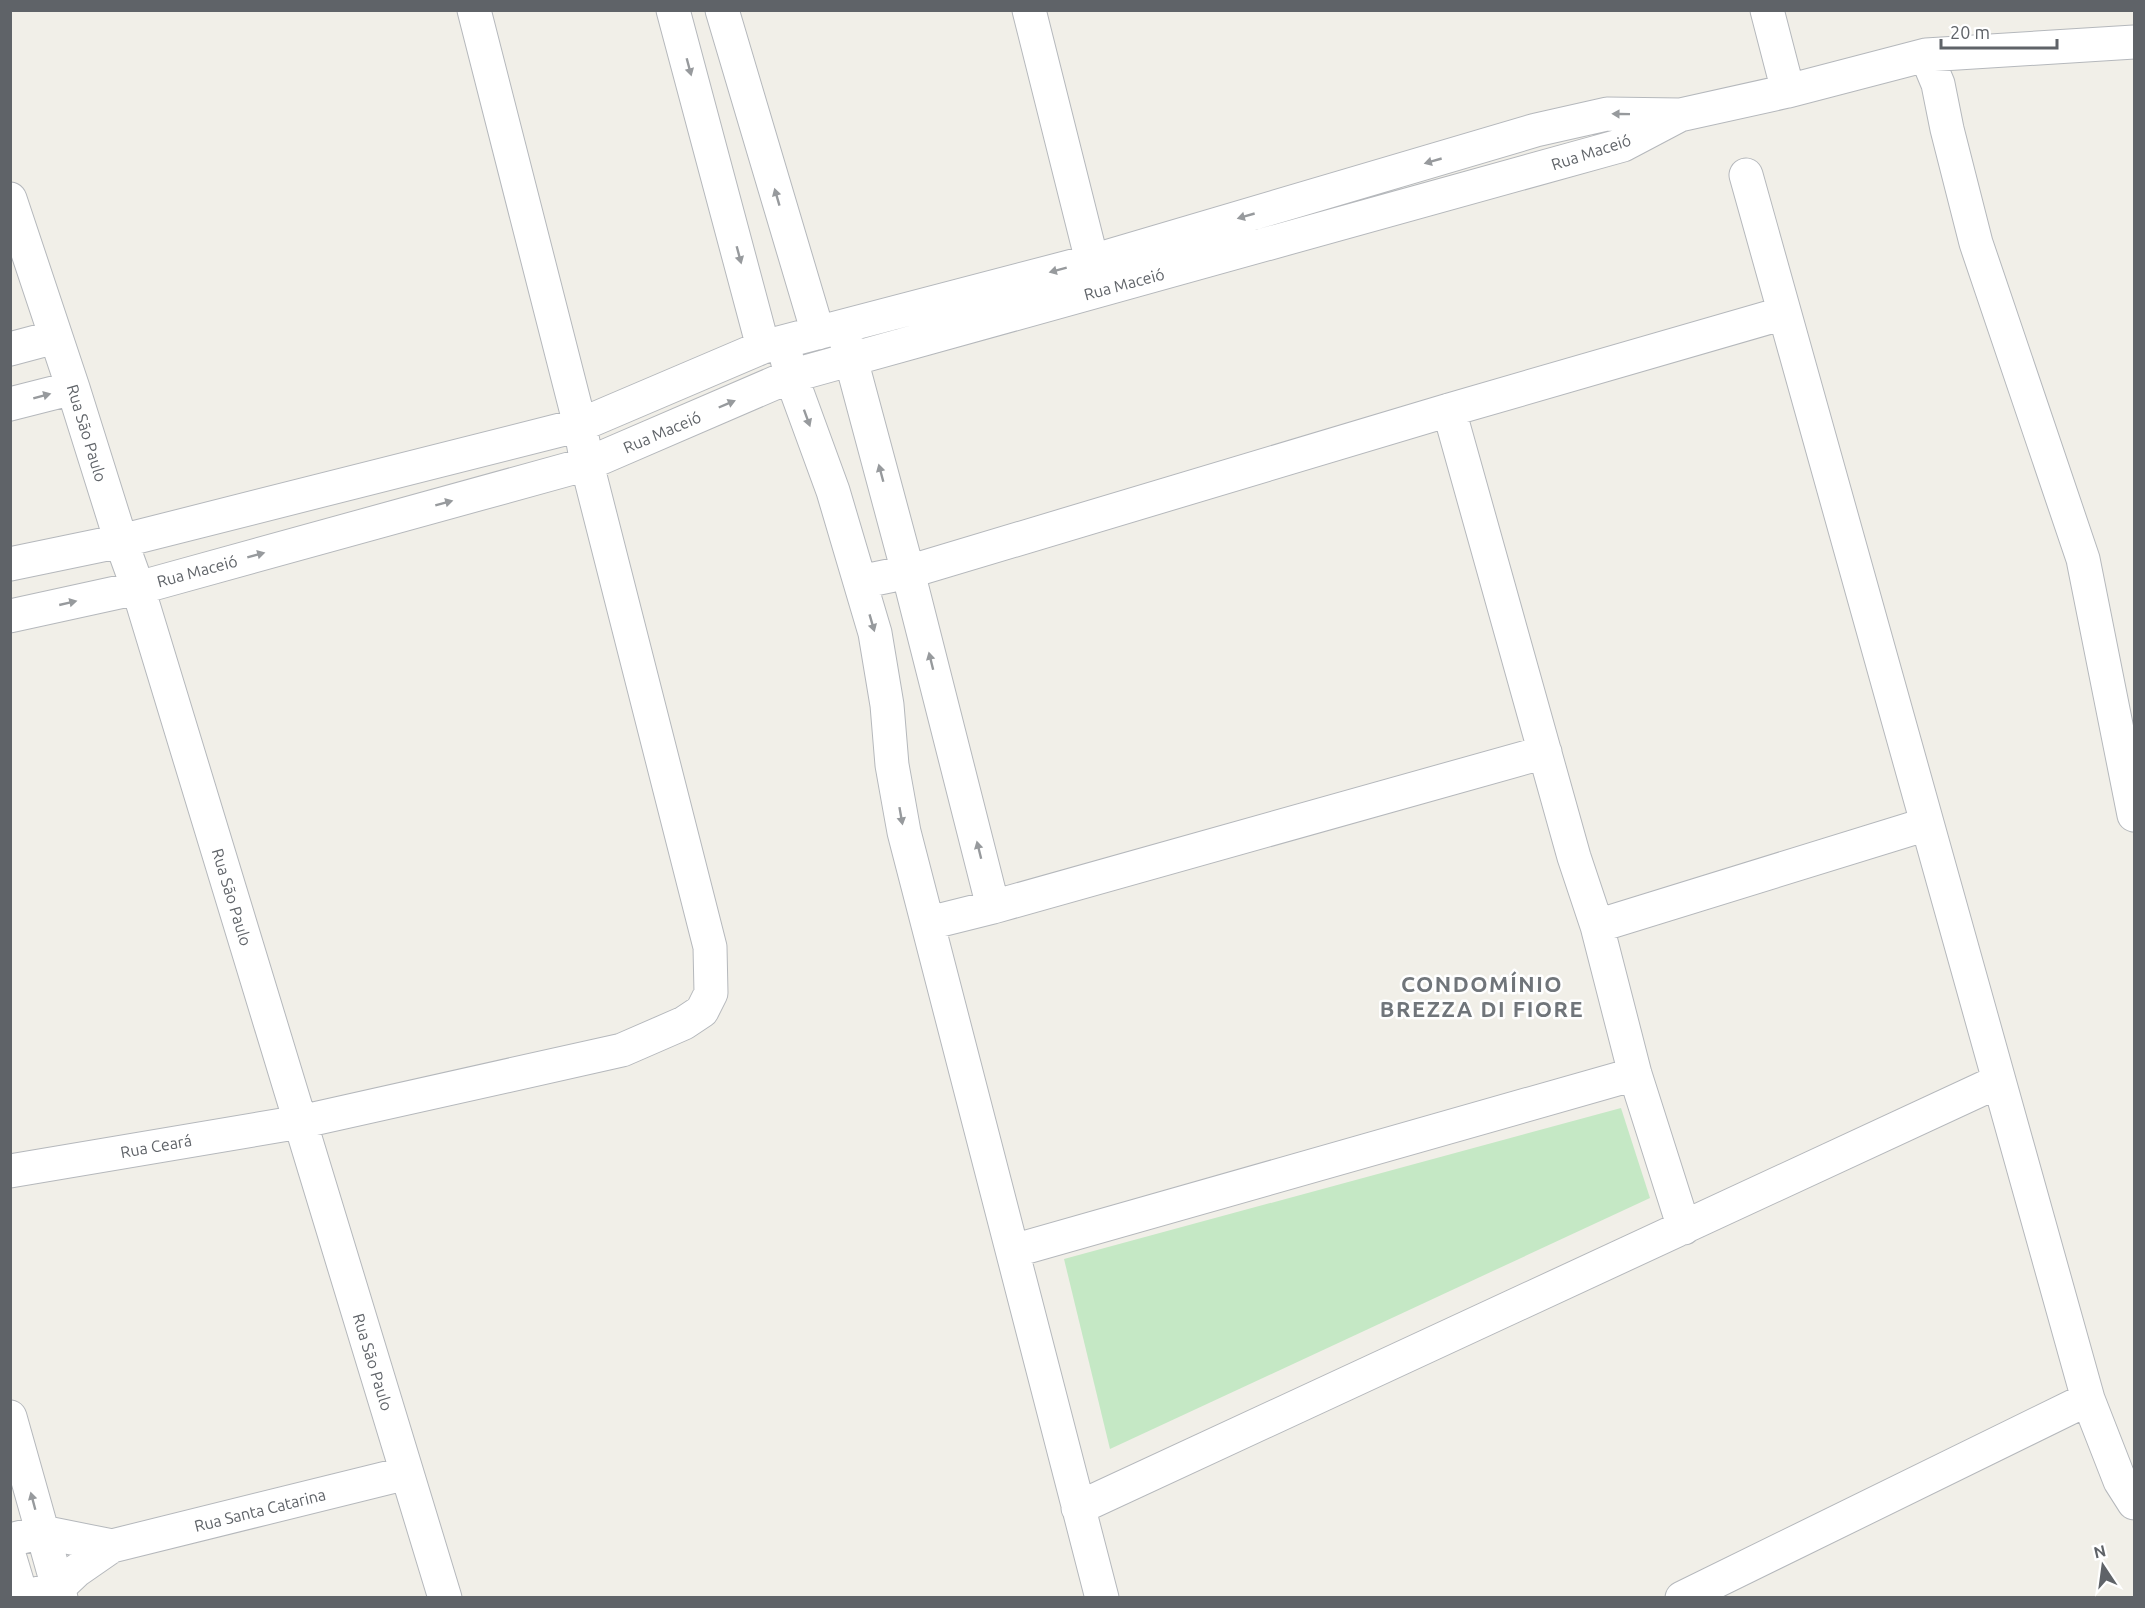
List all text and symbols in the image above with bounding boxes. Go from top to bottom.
scale bar [1941,12,2056,50]
text: 20 m [1950,22,1990,42]
one-way arrow [684,58,694,76]
one-way arrow [1612,109,1631,119]
street label: Rua Maceió [1549,131,1633,173]
one-way arrow [1423,157,1441,166]
one-way arrow [772,188,781,206]
one-way arrow [1236,212,1254,221]
one-way arrow [734,246,744,265]
street label: Rua Maceió [1082,265,1166,303]
one-way arrow [1049,266,1067,276]
street label: Rua São Paulo [64,382,110,484]
one-way arrow [33,390,51,400]
one-way arrow [718,399,736,409]
street label: Rua Maceió [620,408,704,456]
one-way arrow [802,409,812,427]
one-way arrow [876,464,885,482]
one-way arrow [435,498,454,508]
one-way arrow [248,550,266,559]
street label: Rua Maceió [155,552,239,590]
one-way arrow [58,598,77,608]
one-way arrow [868,614,877,632]
one-way arrow [925,652,935,671]
one-way arrow [897,807,906,826]
one-way arrow [973,841,983,860]
street label: Rua São Paulo [209,846,255,948]
district label: CONDOMÍNIO BREZZA DI FIORE [1380,971,1584,1021]
street label: Rua Ceará [119,1131,193,1161]
street label: Rua São Paulo [350,1311,396,1413]
street label: Rua Santa Catarina [192,1485,328,1535]
one-way arrow [28,1492,38,1510]
north arrow [2073,1536,2133,1596]
text: N [2092,1541,2107,1561]

